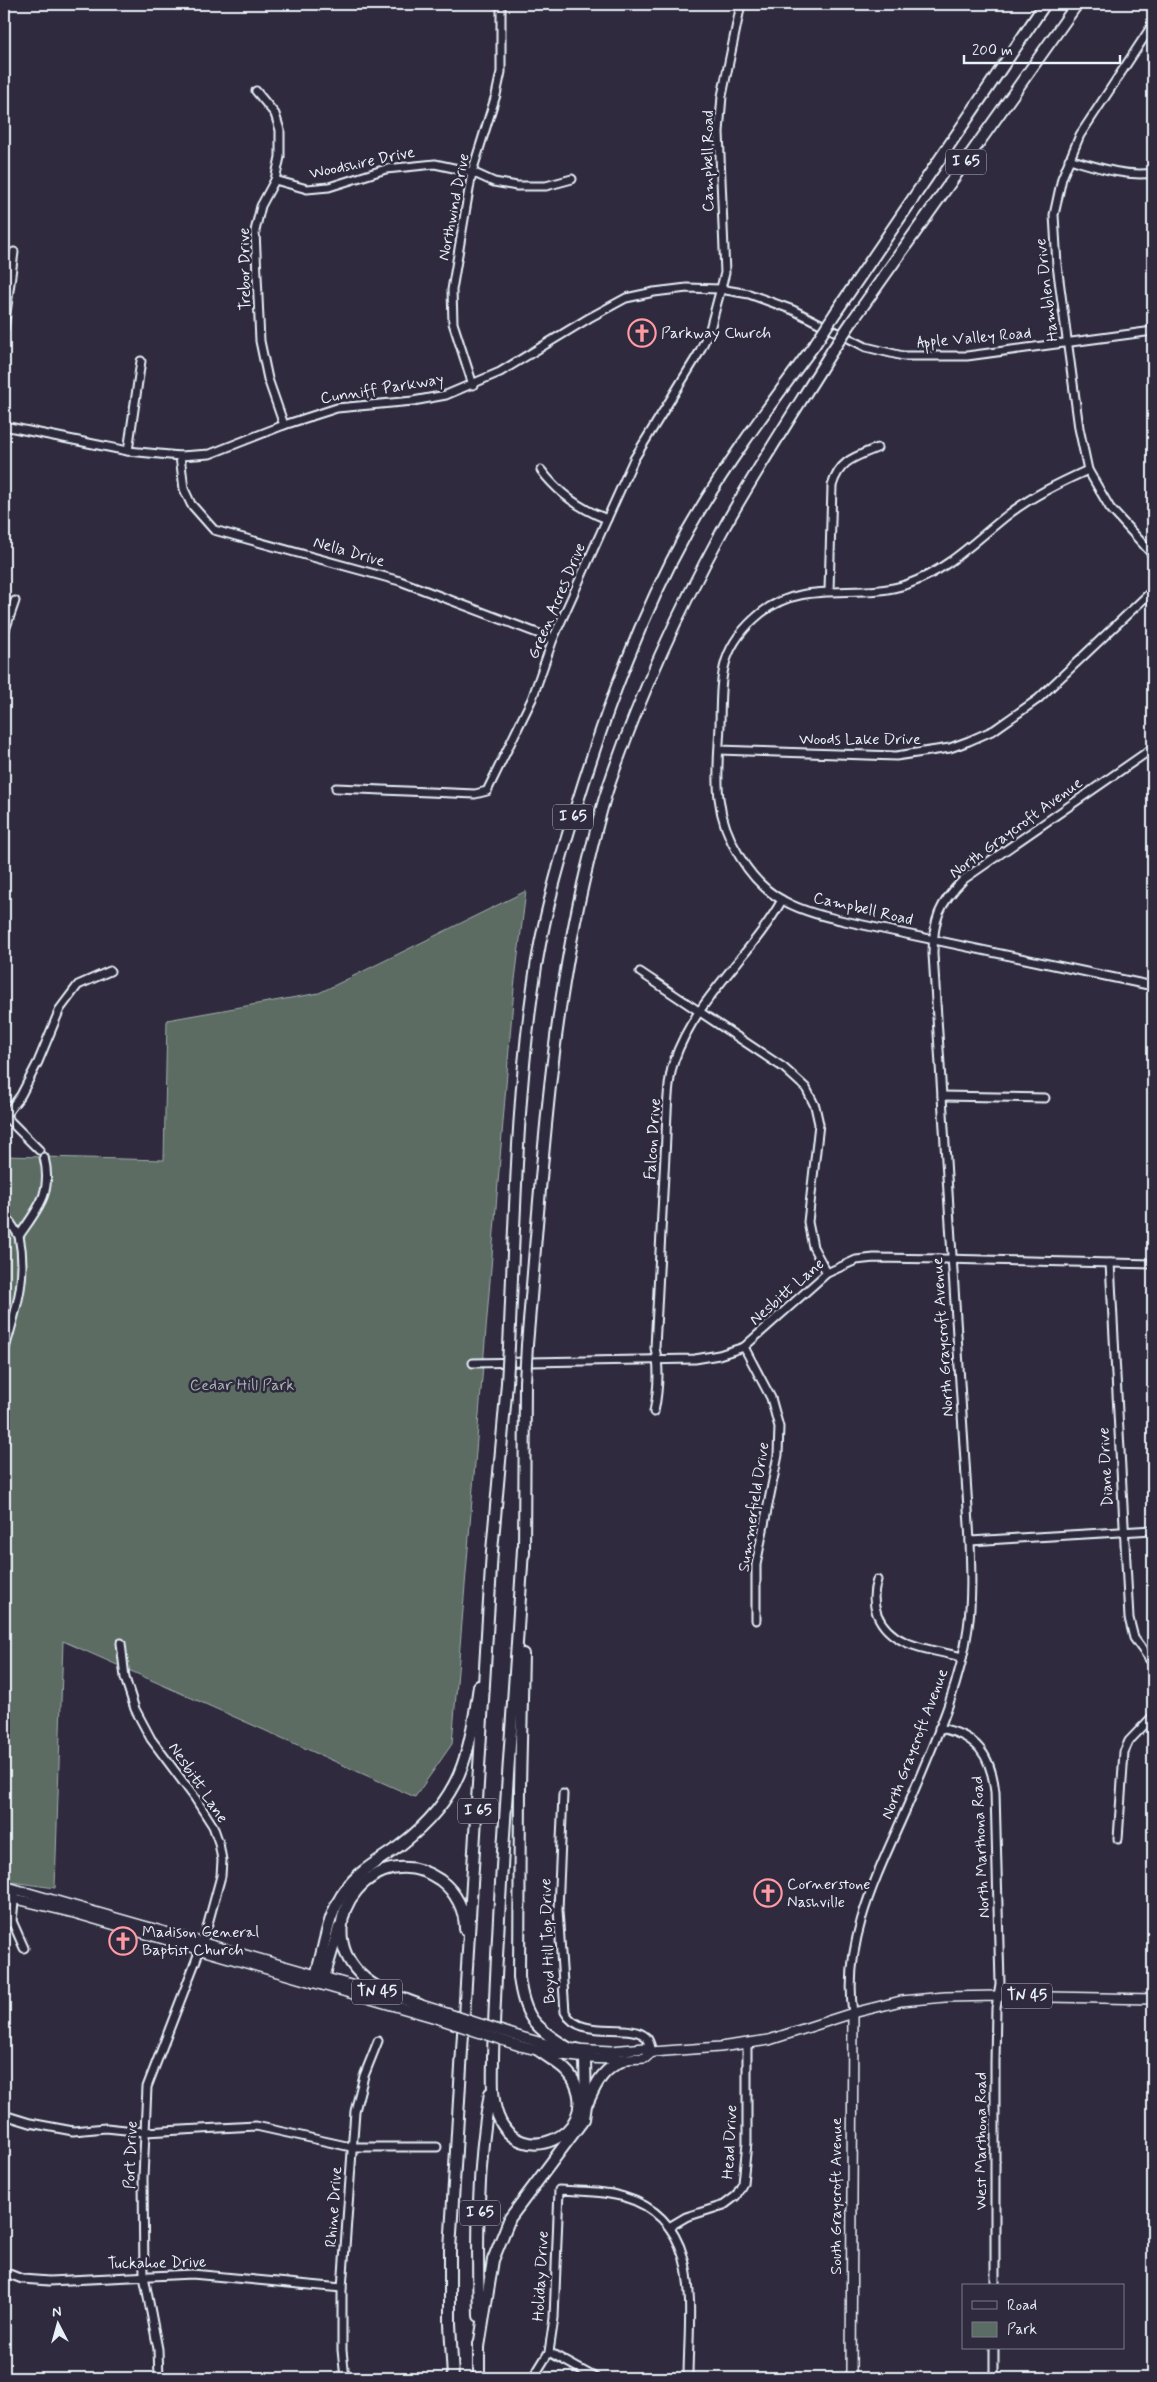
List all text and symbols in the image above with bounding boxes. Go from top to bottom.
scale bar [964,32,1121,64]
text: 200 m [972,41,1013,61]
street label: Campbell Road [698,110,719,212]
street label: Woodshire Drive [307,142,417,184]
road number: I 65 [946,150,986,174]
street label: Northwind Drive [433,152,475,262]
street label: Trebor Drive [234,227,256,311]
street label: Hamblen Drive [1030,237,1064,343]
church icon: Parkway Church [627,318,657,348]
place label: Parkway Church [661,323,771,344]
street label: Apple Valley Road [916,323,1032,354]
street label: Cunniff Parkway [319,369,445,409]
street label: Nella Drive [311,532,387,572]
street label: Green Acres Drive [523,540,591,662]
street label: Woods Lake Drive [799,729,921,750]
street label: North Graycroft Avenue [945,772,1087,883]
road number: I 65 [553,804,593,830]
street label: Campbell Road [811,887,915,931]
street label: Falcon Drive [640,1098,666,1180]
street label: Nesbitt Lane [745,1254,829,1330]
street label: North Graycroft Avenue [927,1256,959,1417]
park label: Cedar Hill Park [190,1375,294,1396]
street label: Diane Drive [1093,1427,1119,1507]
street label: Summerfield Drive [733,1441,775,1573]
street label: North Graycroft Avenue [877,1666,953,1822]
street label: Nesbitt Lane [163,1739,233,1827]
street label: North Marthona Road [967,1775,995,1919]
road number: I 65 [458,1798,498,1824]
place label: Cornerstone Nashville [787,1874,871,1913]
street label: Boyd Hill Top Drive [535,1878,561,2004]
church icon: Cornerstone Nashville [753,1878,783,1908]
place label: Madison General Baptist Church [142,1922,259,1961]
church icon: Madison General Baptist Church [108,1926,138,1956]
road number: TN 45 [352,1980,402,2004]
road number: TN 45 [1002,1984,1052,2008]
street label: West Marthona Road [971,2072,992,2210]
street label: Head Drive [718,2104,742,2180]
street label: South Graycroft Avenue [826,2117,847,2275]
street label: Port Drive [119,2121,143,2189]
street label: Rhine Drive [321,2166,347,2248]
road number: I 65 [460,2200,500,2226]
street label: Holiday Drive [528,2230,554,2322]
street label: Tuckahoe Drive [107,2252,207,2274]
legend [962,2284,1124,2350]
text: Road [1007,2296,1037,2316]
north arrow [32,2300,82,2350]
text: N [51,2303,62,2322]
text: Park [1007,2320,1037,2340]

